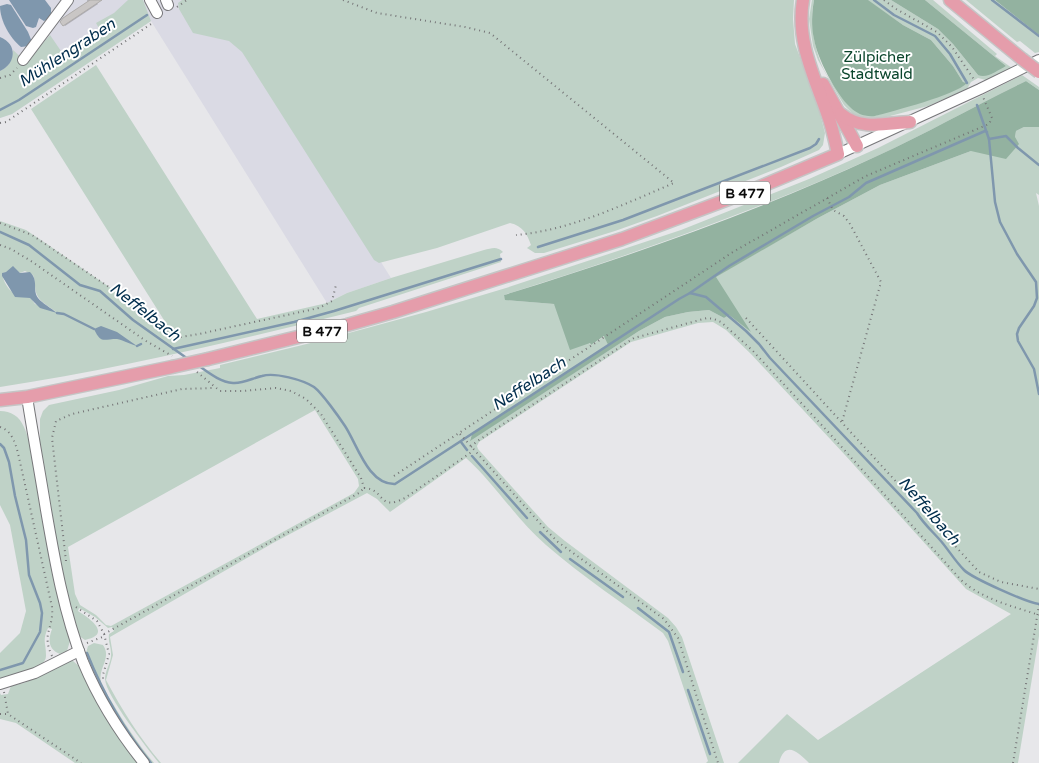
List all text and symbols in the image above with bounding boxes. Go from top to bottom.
water label: Mühlengraben [15,14,120,92]
park label: Zülpicher Stadtwald [841,48,913,83]
road number: B 477 [720,182,770,204]
water label: Neffelbach [106,278,185,347]
road number: B 477 [297,320,347,342]
water label: Neffelbach [488,352,571,415]
water label: Neffelbach [894,473,965,550]

